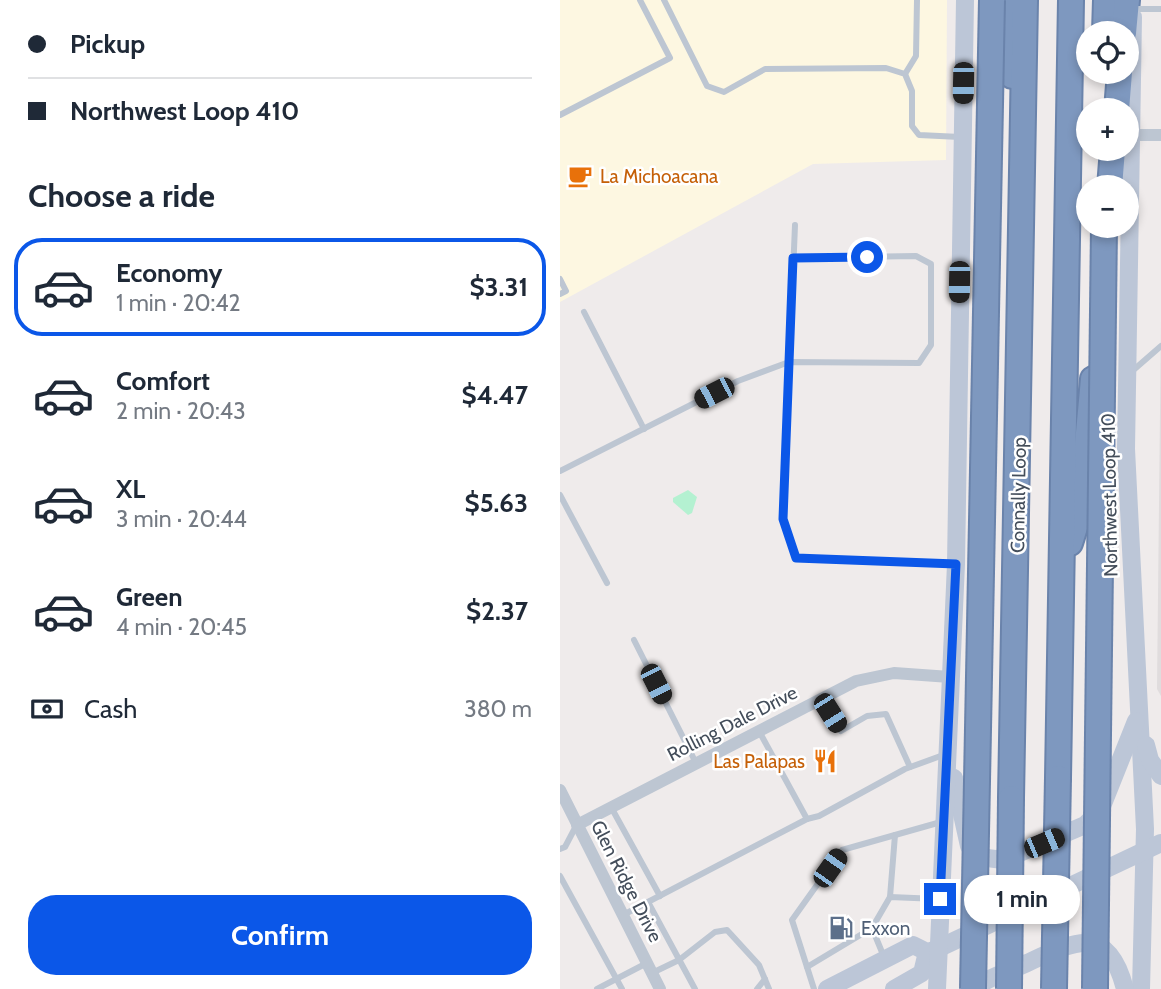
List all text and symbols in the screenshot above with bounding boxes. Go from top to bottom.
map controls [1076,21,1139,238]
button: locate [1076,21,1139,84]
text: Pickup [70,28,145,60]
car [953,62,974,104]
text: Northwest Loop 410 [70,95,299,127]
button: + [1076,98,1139,161]
cafe icon: La Michoacana [566,162,594,190]
place label: La Michoacana [600,165,718,188]
button: − [1076,175,1139,238]
text: Choose a ride [28,176,215,215]
route start [851,241,883,273]
icon: car [32,256,95,319]
text: Economy [116,257,222,289]
car [949,261,970,303]
text: $3.31 [470,271,528,303]
text: 1 min · 20:42 [116,289,241,317]
icon: car [32,364,95,427]
text: Comfort [116,365,210,397]
car [691,374,738,412]
text: $4.47 [462,379,528,411]
text: 2 min · 20:43 [116,397,246,425]
street label: Northwest Loop 410 [1097,413,1122,577]
street label: Connally Loop [1006,437,1031,553]
icon: car [32,472,95,535]
text: XL [116,473,145,505]
text: $5.63 [465,487,528,519]
text: 3 min · 20:44 [116,505,247,533]
icon: car [32,580,95,643]
text: Green [116,581,183,613]
text: $2.37 [466,595,528,627]
text: 4 min · 20:45 [116,613,247,641]
car [638,661,675,707]
street label: Rolling Dale Drive [663,681,801,766]
icon: cash [28,690,66,728]
car [810,690,851,736]
text: Cash [84,693,137,725]
text: 380 m [464,695,532,723]
restaurant icon: Las Palapas [811,747,839,775]
place label: Las Palapas [713,750,805,773]
street label: Glen Ridge Drive [586,816,667,946]
car [1021,825,1068,861]
car [810,845,851,891]
callout: 1 min [964,874,1080,923]
route end [924,883,956,915]
text: 1 min [996,885,1048,913]
button: Confirm [28,895,532,975]
fuel station icon: Exxon [827,914,855,942]
place label: Exxon [861,917,910,940]

